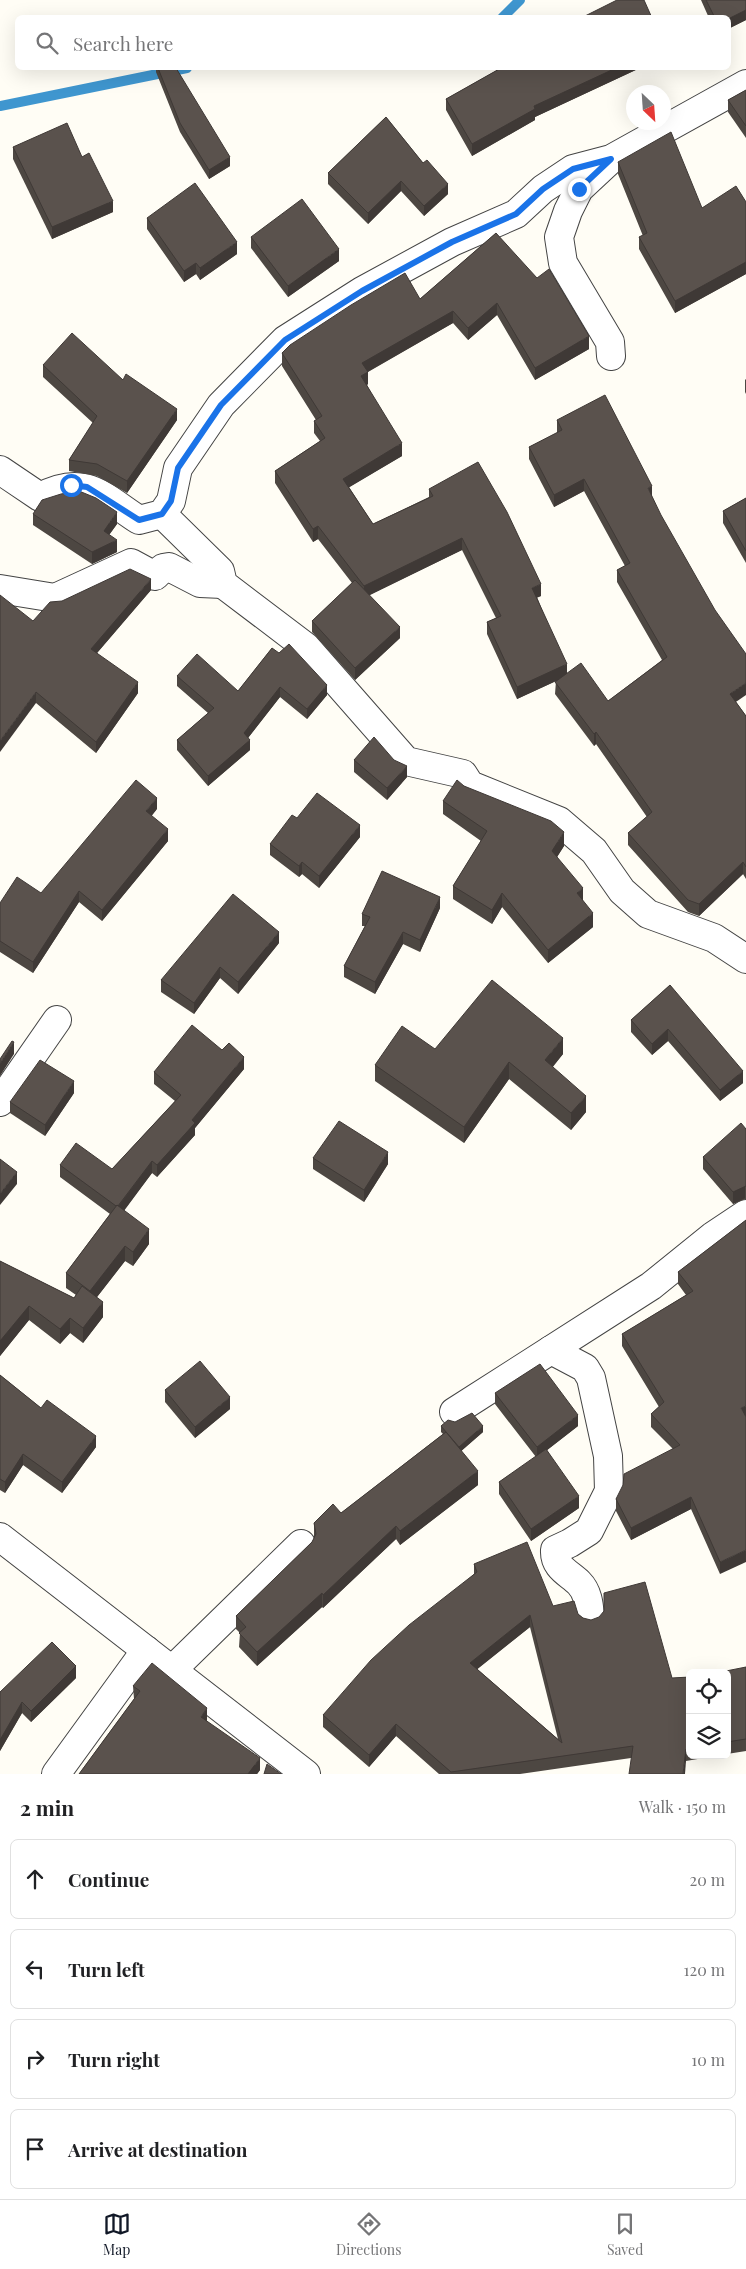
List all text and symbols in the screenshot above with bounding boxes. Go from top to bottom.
search box [15,15,731,70]
icon: search [33,29,61,57]
text: Search here [73,30,173,56]
north arrow [626,85,671,130]
route end [568,178,591,201]
route start [60,474,83,497]
map controls [686,1669,731,1759]
button: locate [686,1669,731,1714]
button: layers [686,1714,731,1759]
text: 2 min [20,1793,74,1821]
text: Walk · 150 m [639,1796,726,1817]
icon: ahead [21,1865,49,1893]
text: Continue [68,1866,149,1892]
text: 20 m [690,1869,725,1890]
icon: left [21,1955,49,1983]
text: Turn left [68,1956,145,1982]
text: 120 m [684,1959,725,1980]
icon: right [21,2045,49,2073]
text: Turn right [68,2046,160,2072]
text: 10 m [691,2049,725,2070]
icon: arrive [21,2135,49,2163]
text: Arrive at destination [68,2136,248,2162]
tab: Map [103,2210,131,2259]
tab: Directions [336,2210,402,2259]
tab: Saved [607,2210,643,2259]

